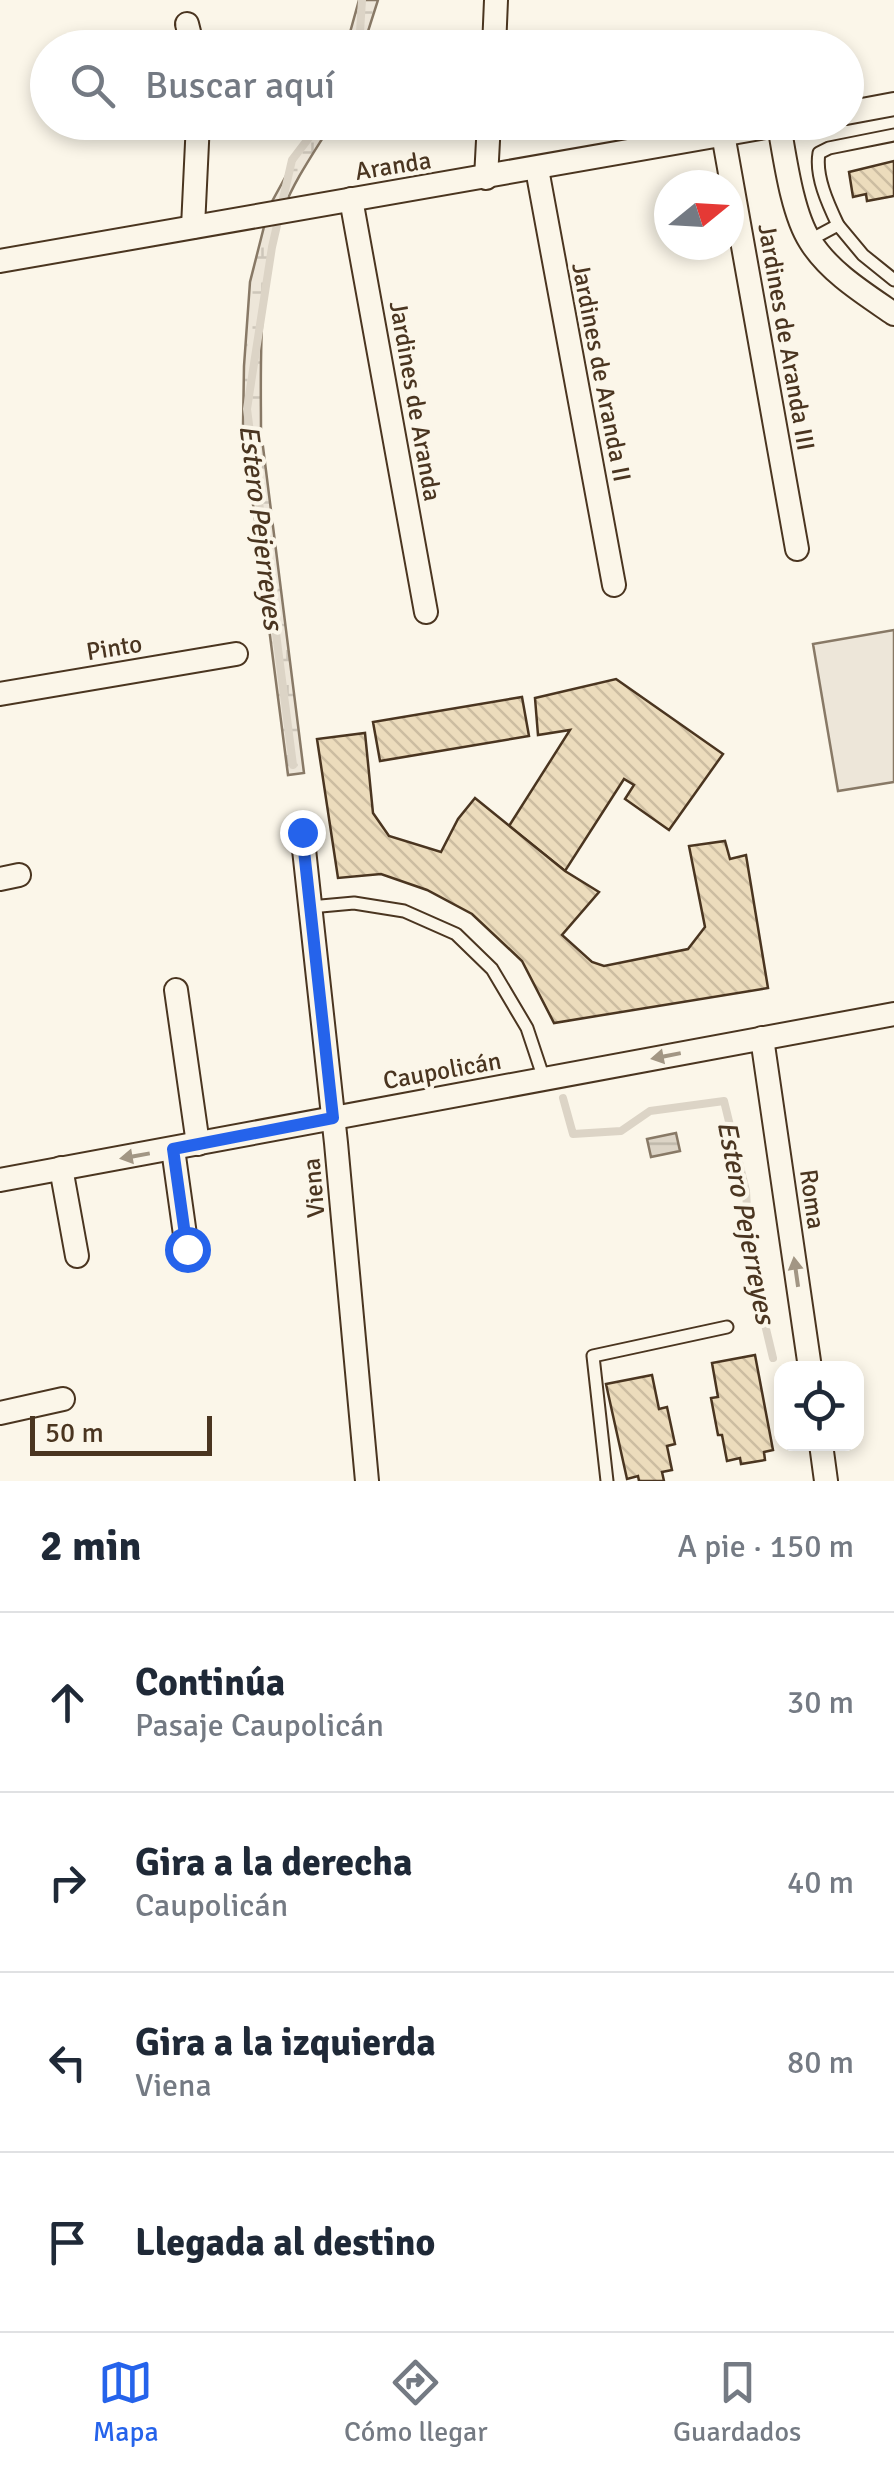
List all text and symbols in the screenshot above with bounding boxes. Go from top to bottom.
search box [30,30,864,140]
icon: search [65,58,120,113]
text: Buscar aquí [145,62,335,109]
street label: Aranda [353,144,433,187]
north arrow [654,170,744,260]
street label: Jardines de Aranda III [751,221,822,453]
street label: Jardines de Aranda II [565,260,638,484]
street label: Jardines de Aranda [383,299,448,504]
water label: Estero Pejerreyes [232,423,291,634]
street label: Pinto [84,628,144,667]
route end [280,810,326,856]
street label: Caupolicán [380,1045,504,1096]
one-way arrow [650,1049,682,1064]
water label: Estero Pejerreyes [710,1118,783,1329]
one-way arrow [118,1149,150,1164]
street label: Viena [295,1157,332,1219]
street label: Roma [793,1167,832,1231]
route start [165,1227,211,1273]
one-way arrow [788,1256,804,1287]
map controls [774,1361,864,1451]
button: locate [774,1361,864,1451]
scale bar [30,1411,212,1456]
text: 50 m [45,1416,104,1450]
text: 2 min [40,1521,141,1572]
text: A pie · 150 m [678,1527,854,1566]
text: Continúa [135,1659,285,1706]
icon: ahead [40,1675,95,1730]
text: 30 m [787,1683,854,1722]
text: Pasaje Caupolicán [135,1706,384,1745]
text: Gira a la derecha [135,1839,412,1886]
icon: right [40,1855,95,1910]
text: 40 m [787,1863,854,1902]
text: Caupolicán [135,1886,288,1925]
text: Gira a la izquierda [135,2019,436,2066]
icon: left [40,2035,95,2090]
text: 80 m [787,2043,854,2082]
text: Viena [135,2066,212,2105]
icon: arrive [40,2215,95,2270]
text: Llegada al destino [135,2219,435,2266]
tab: Mapa [93,2355,159,2449]
tab: Cómo llegar [344,2355,488,2449]
tab: Guardados [673,2355,801,2449]

